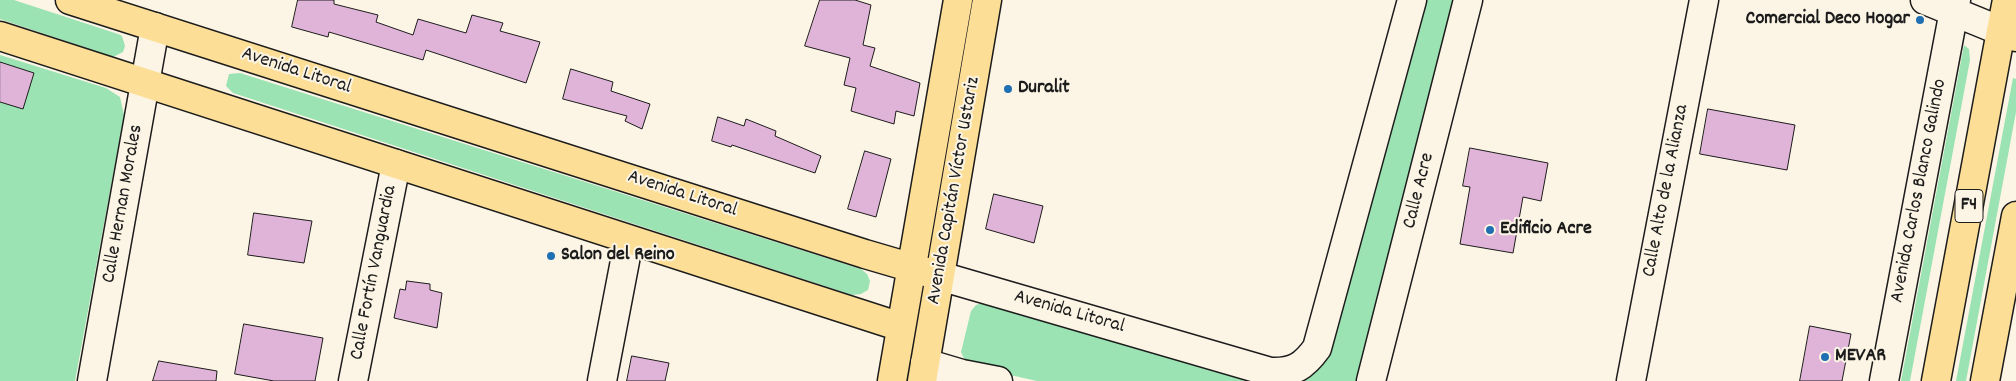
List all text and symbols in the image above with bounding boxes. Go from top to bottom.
place label: Comercial Deco Hogar [1746,8,1910,32]
marker: Comercial Deco Hogar [1914,14,1926,26]
street label: Avenida Litoral [238,43,354,101]
street label: Avenida Capitán Víctor Ustariz [923,75,987,307]
place label: Duralit [1018,77,1070,101]
street label: Avenida Carlos Blanco Galindo [1887,77,1953,305]
marker: Duralit [1002,83,1014,95]
street label: Calle Alto de la Alianza [1639,103,1695,279]
street label: Calle Hernan Morales [98,123,150,285]
street label: Calle Acre [1399,151,1441,231]
street label: Avenida Litoral [624,166,740,224]
street label: Calle Fortín Vanguardia [346,184,404,362]
road number: F4 [1955,190,1983,222]
place label: Edificio Acre [1500,218,1592,242]
marker: Edificio Acre [1484,224,1496,236]
place label: Salon del Reino [561,244,675,268]
marker: Salon del Reino [545,250,557,262]
street label: Avenida Litoral [1011,286,1127,340]
place label: MEVAR [1835,345,1886,369]
marker: MEVAR [1819,351,1831,363]

